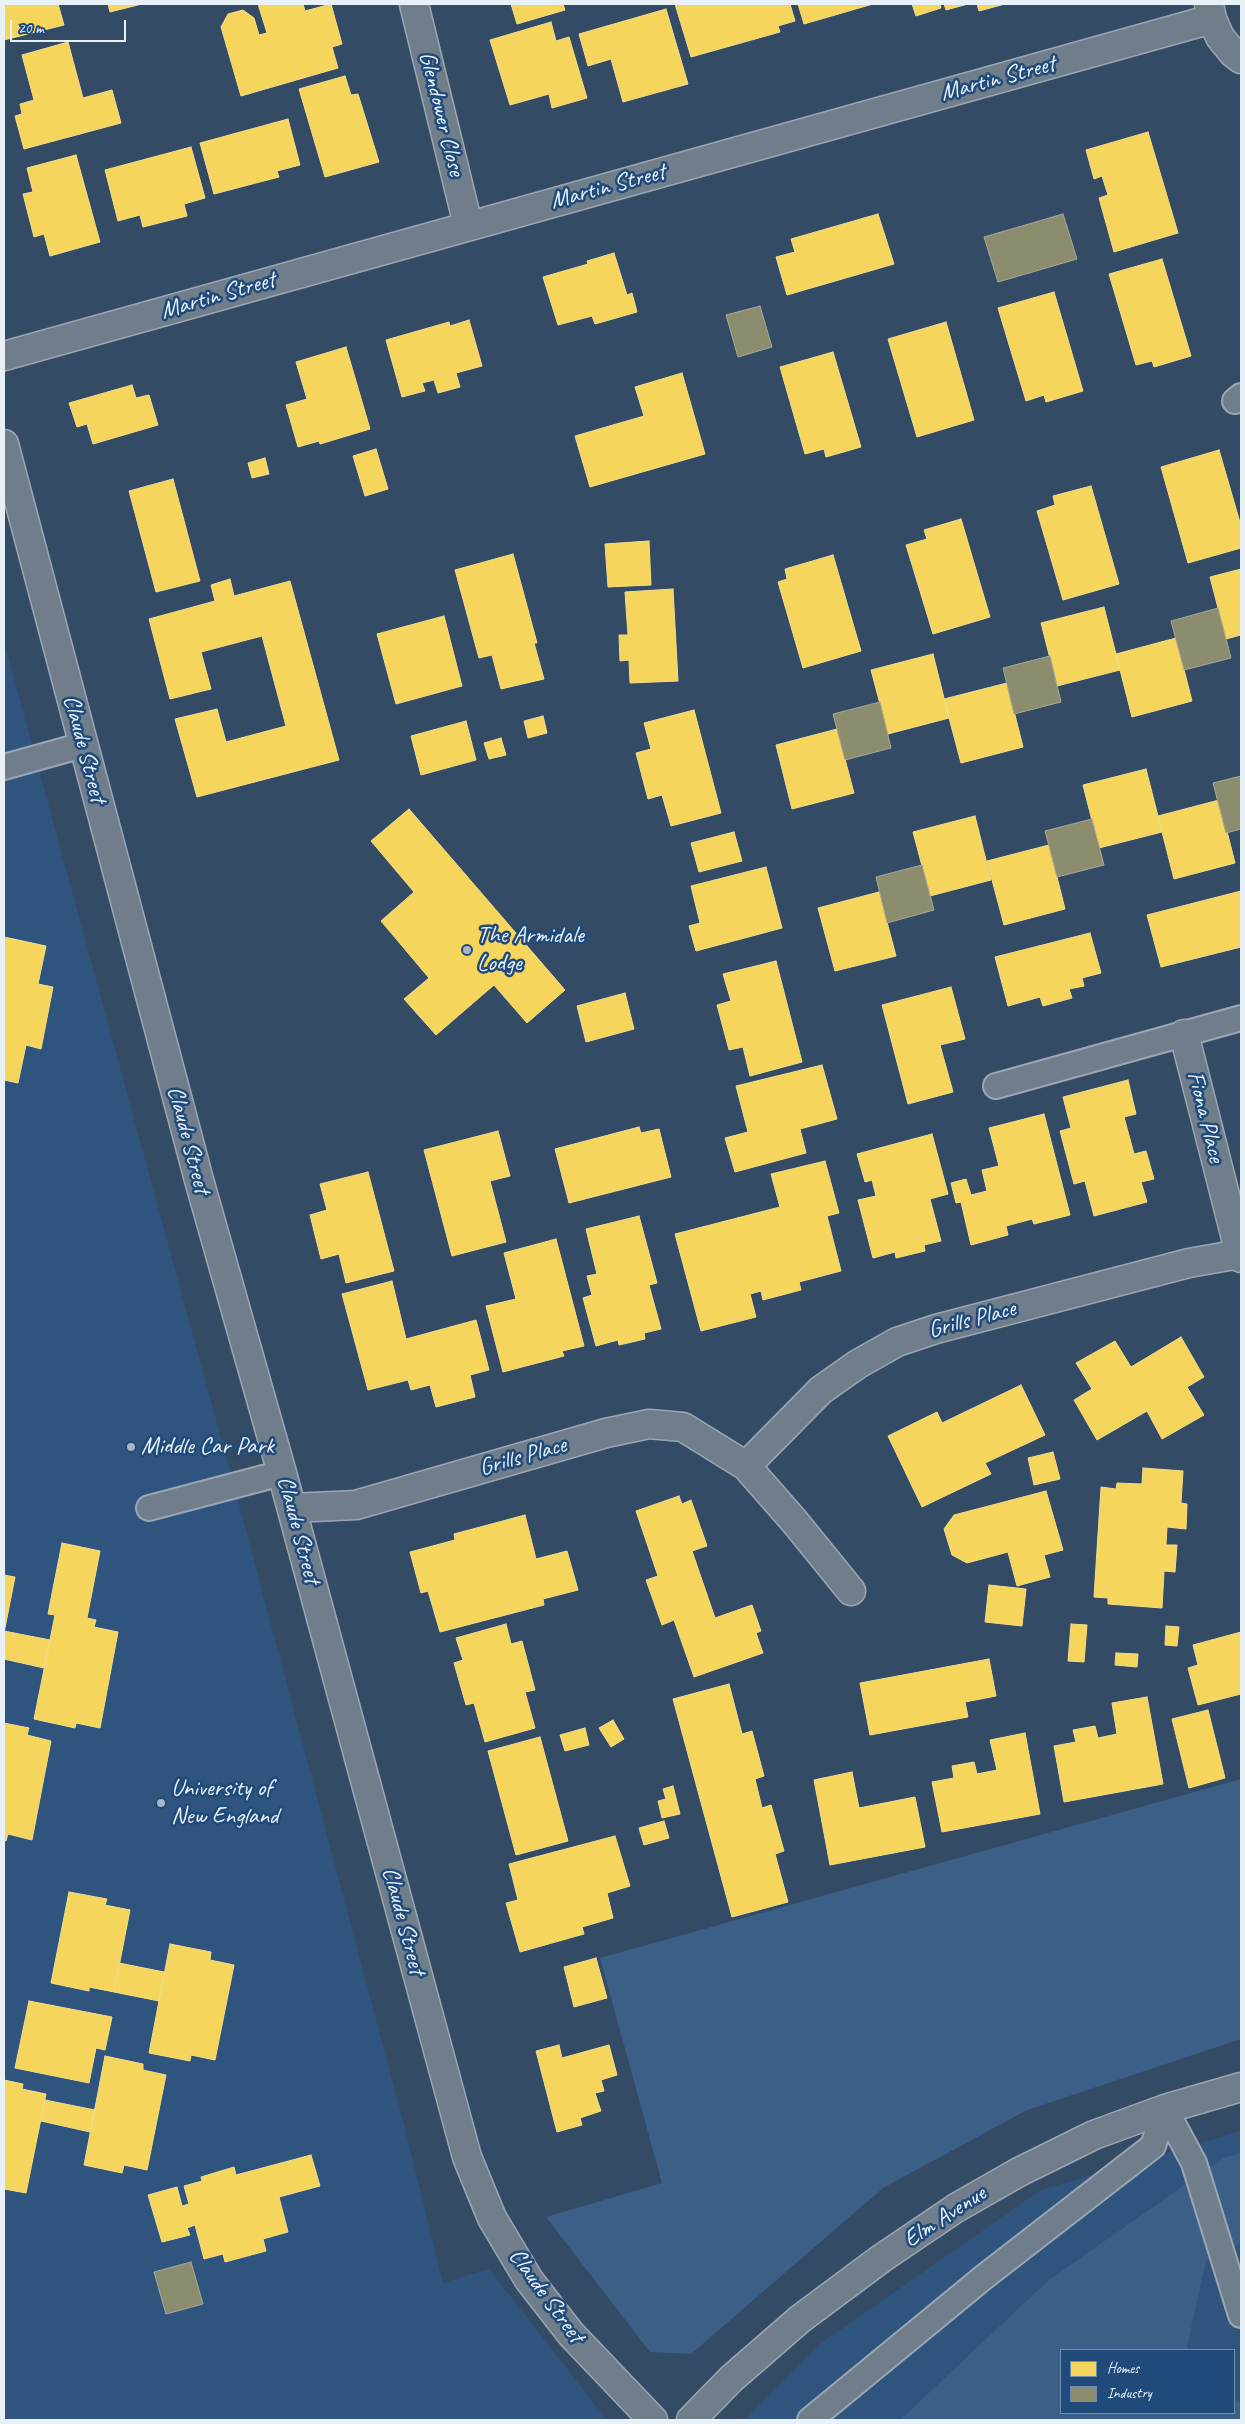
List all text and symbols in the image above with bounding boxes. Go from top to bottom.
scale bar [12,10,129,42]
text: 20 m [18,19,44,38]
street label: Glendower Close [412,49,470,179]
street label: Martin Street [937,50,1059,108]
street label: Martin Street [547,158,669,216]
street label: Martin Street [157,266,279,326]
street label: Claude Street [56,692,112,806]
place label: The Armidale Lodge [477,922,584,978]
marker: The Armidale Lodge [461,944,473,956]
street label: Fiona Place [1180,1069,1230,1165]
street label: Claude Street [160,1083,216,1197]
street label: Grills Place [925,1295,1019,1345]
street label: Grills Place [476,1431,570,1483]
place label: Middle Car Park [141,1433,274,1461]
marker: Middle Car Park [125,1441,137,1453]
street label: Claude Street [270,1473,326,1587]
place label: University of New England [171,1775,278,1831]
marker: University of New England [155,1797,167,1809]
street label: Claude Street [375,1864,431,1978]
street label: Elm Avenue [898,2180,992,2254]
street label: Claude Street [502,2243,590,2349]
legend [1060,2349,1235,2414]
text: Homes [1107,2359,1139,2378]
text: Industry [1107,2384,1152,2403]

